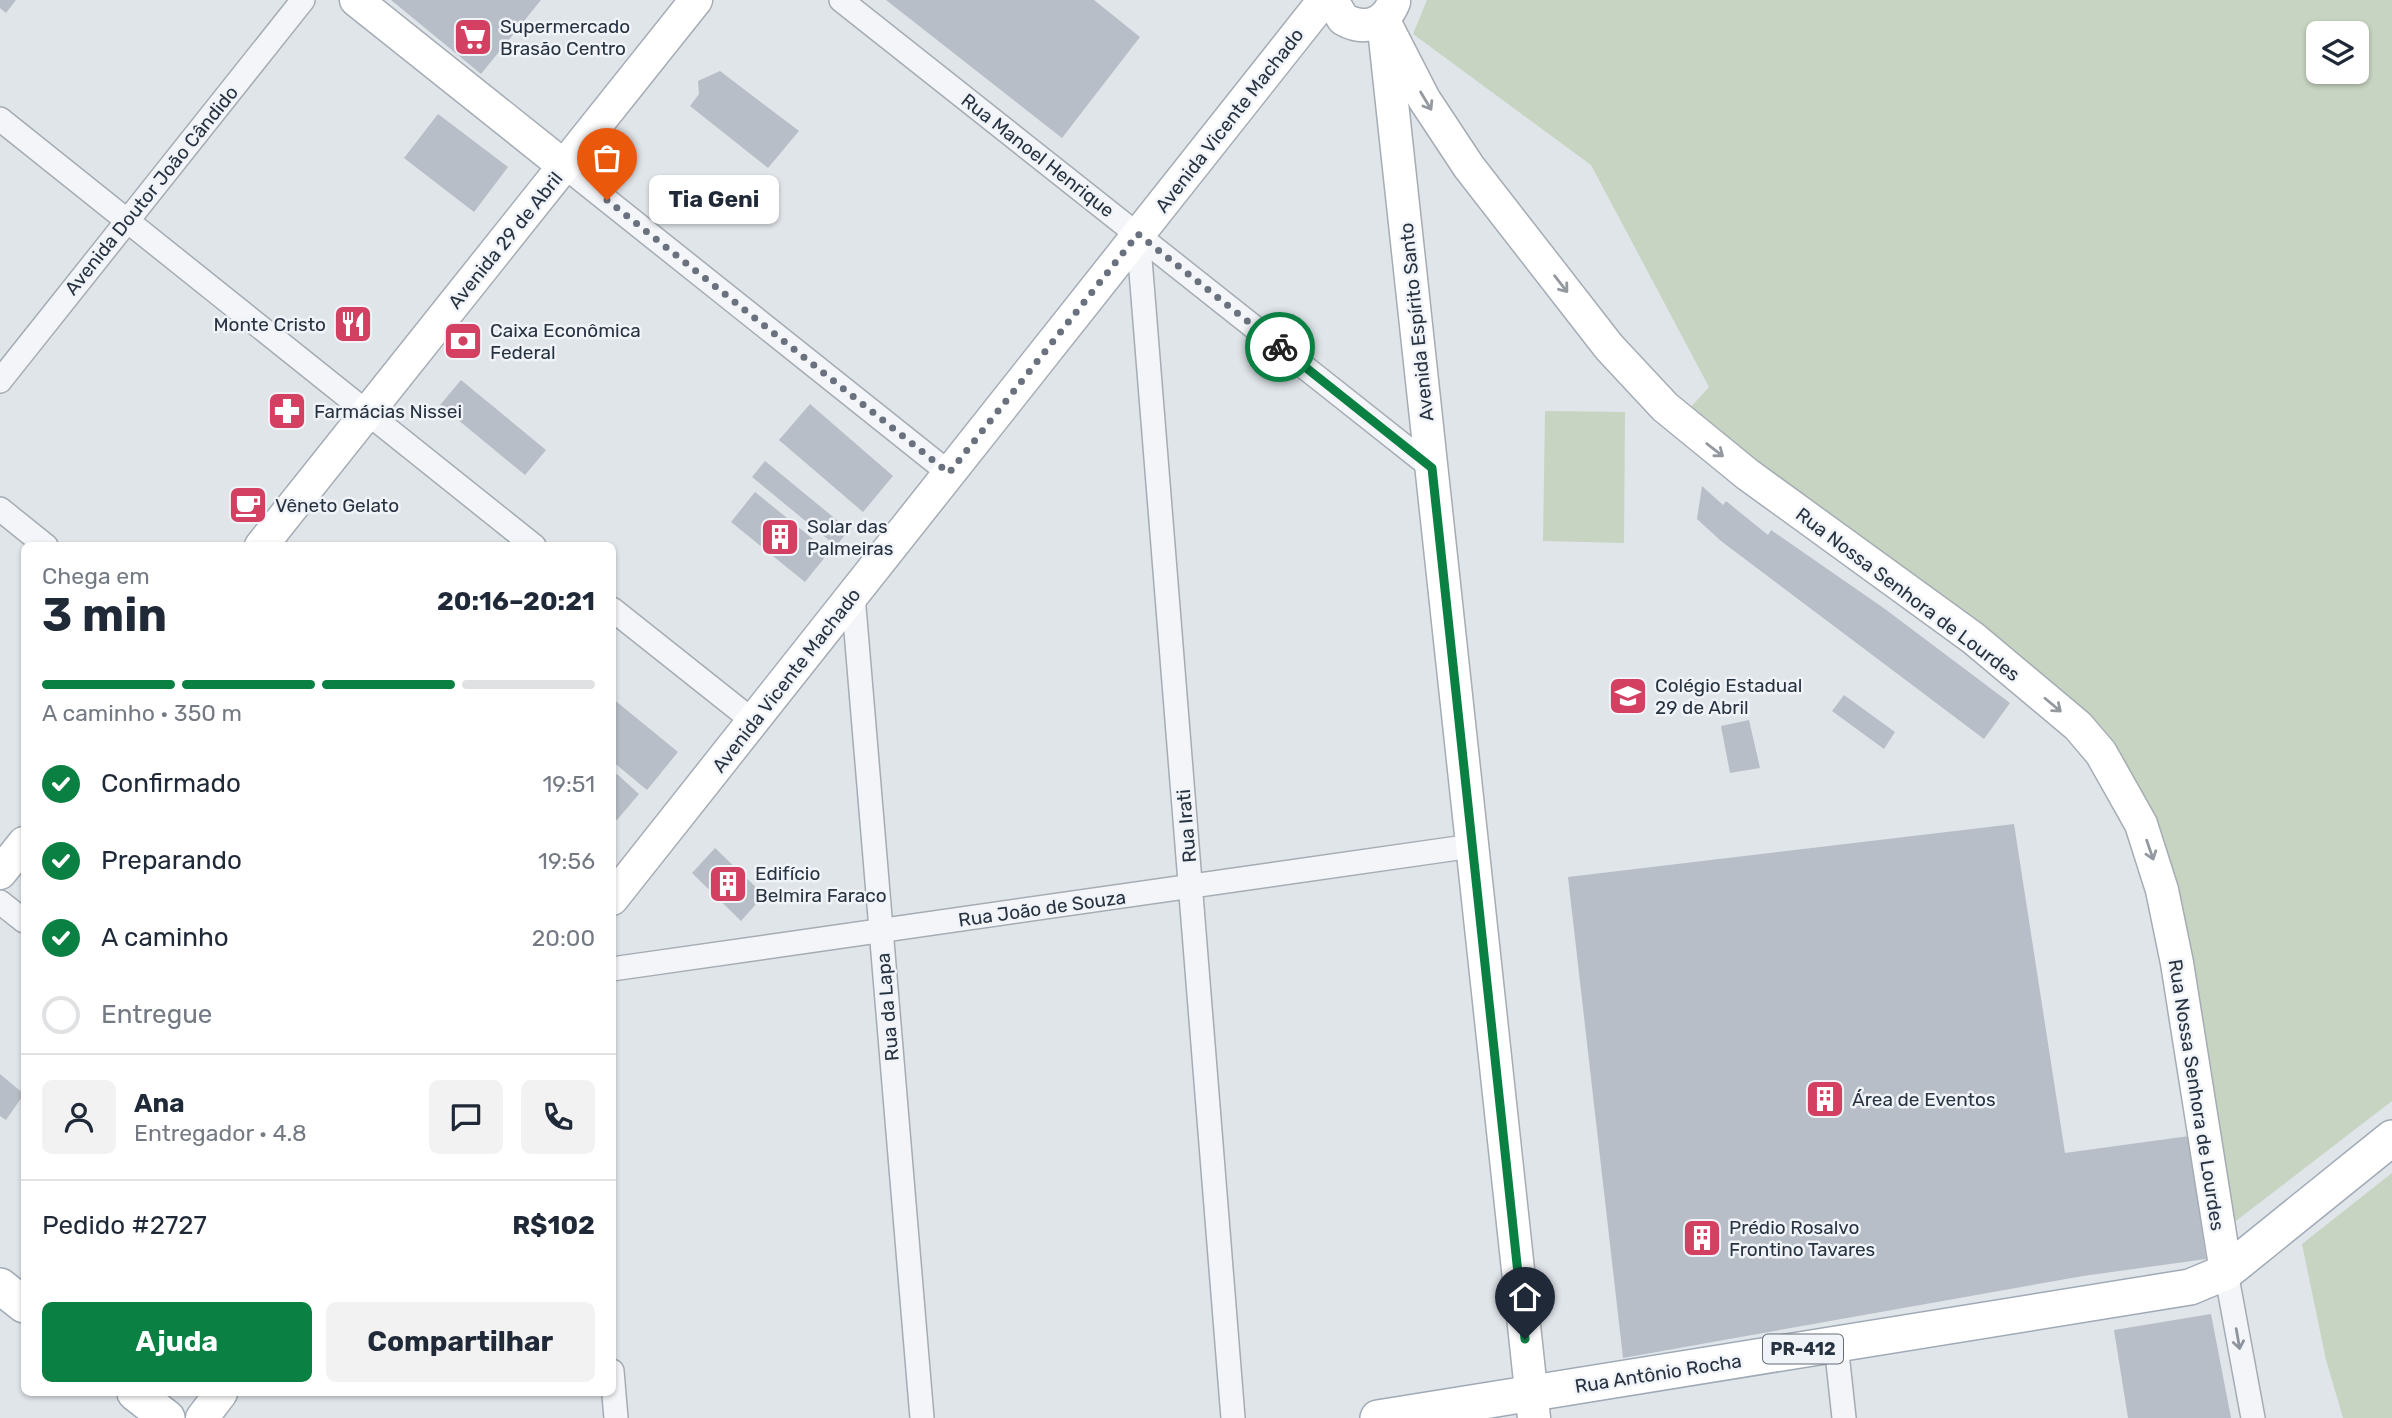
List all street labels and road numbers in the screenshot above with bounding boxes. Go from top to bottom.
street label: Avenida Vicente Machado [1150,24,1309,217]
street label: Avenida Doutor João Cândido [60,81,243,300]
street label: Rua Manoel Henrique [957,88,1119,222]
street label: Avenida 29 de Abril [443,167,568,313]
street label: Avenida Espírito Santo [1395,222,1438,422]
street label: Rua Nossa Senhora de Lourdes [1791,503,2024,686]
street label: Avenida Vicente Machado [707,584,866,777]
street label: Rua Irati [1172,788,1201,864]
street label: Rua João de Souza [957,885,1127,932]
street label: Rua da Lapa [871,952,904,1062]
street label: Rua Nossa Senhora de Lourdes [2164,958,2229,1232]
road number: PR-412 [1763,1334,1843,1364]
street label: Rua Antônio Rocha [1573,1349,1743,1398]

